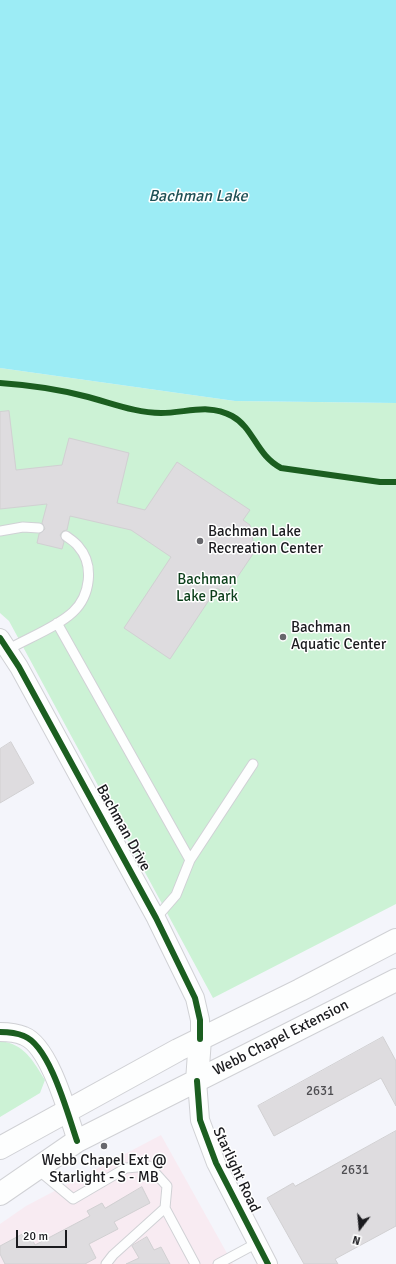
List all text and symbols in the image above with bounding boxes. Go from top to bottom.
water label: Bachman Lake [148,187,248,207]
place label: Bachman Lake Recreation Center [208,523,323,558]
marker: Bachman Lake Recreation Center [195,536,205,546]
park label: Bachman Lake Park [176,571,238,606]
place label: Bachman Aquatic Center [291,619,386,654]
marker: Bachman Aquatic Center [278,632,288,642]
street label: Bachman Drive [92,781,154,875]
street label: Webb Chapel Extension [210,996,352,1080]
house number: 2631 [306,1084,334,1100]
street label: Starlight Road [208,1125,264,1215]
marker: Webb Chapel Ext @ Starlight - S - MB [99,1141,109,1151]
place label: Webb Chapel Ext @ Starlight - S - MB [42,1152,166,1187]
house number: 2631 [341,1163,369,1179]
north arrow [340,1208,380,1248]
scale bar [18,1222,69,1248]
text: 20 m [23,1229,48,1244]
text: N [351,1233,362,1247]

